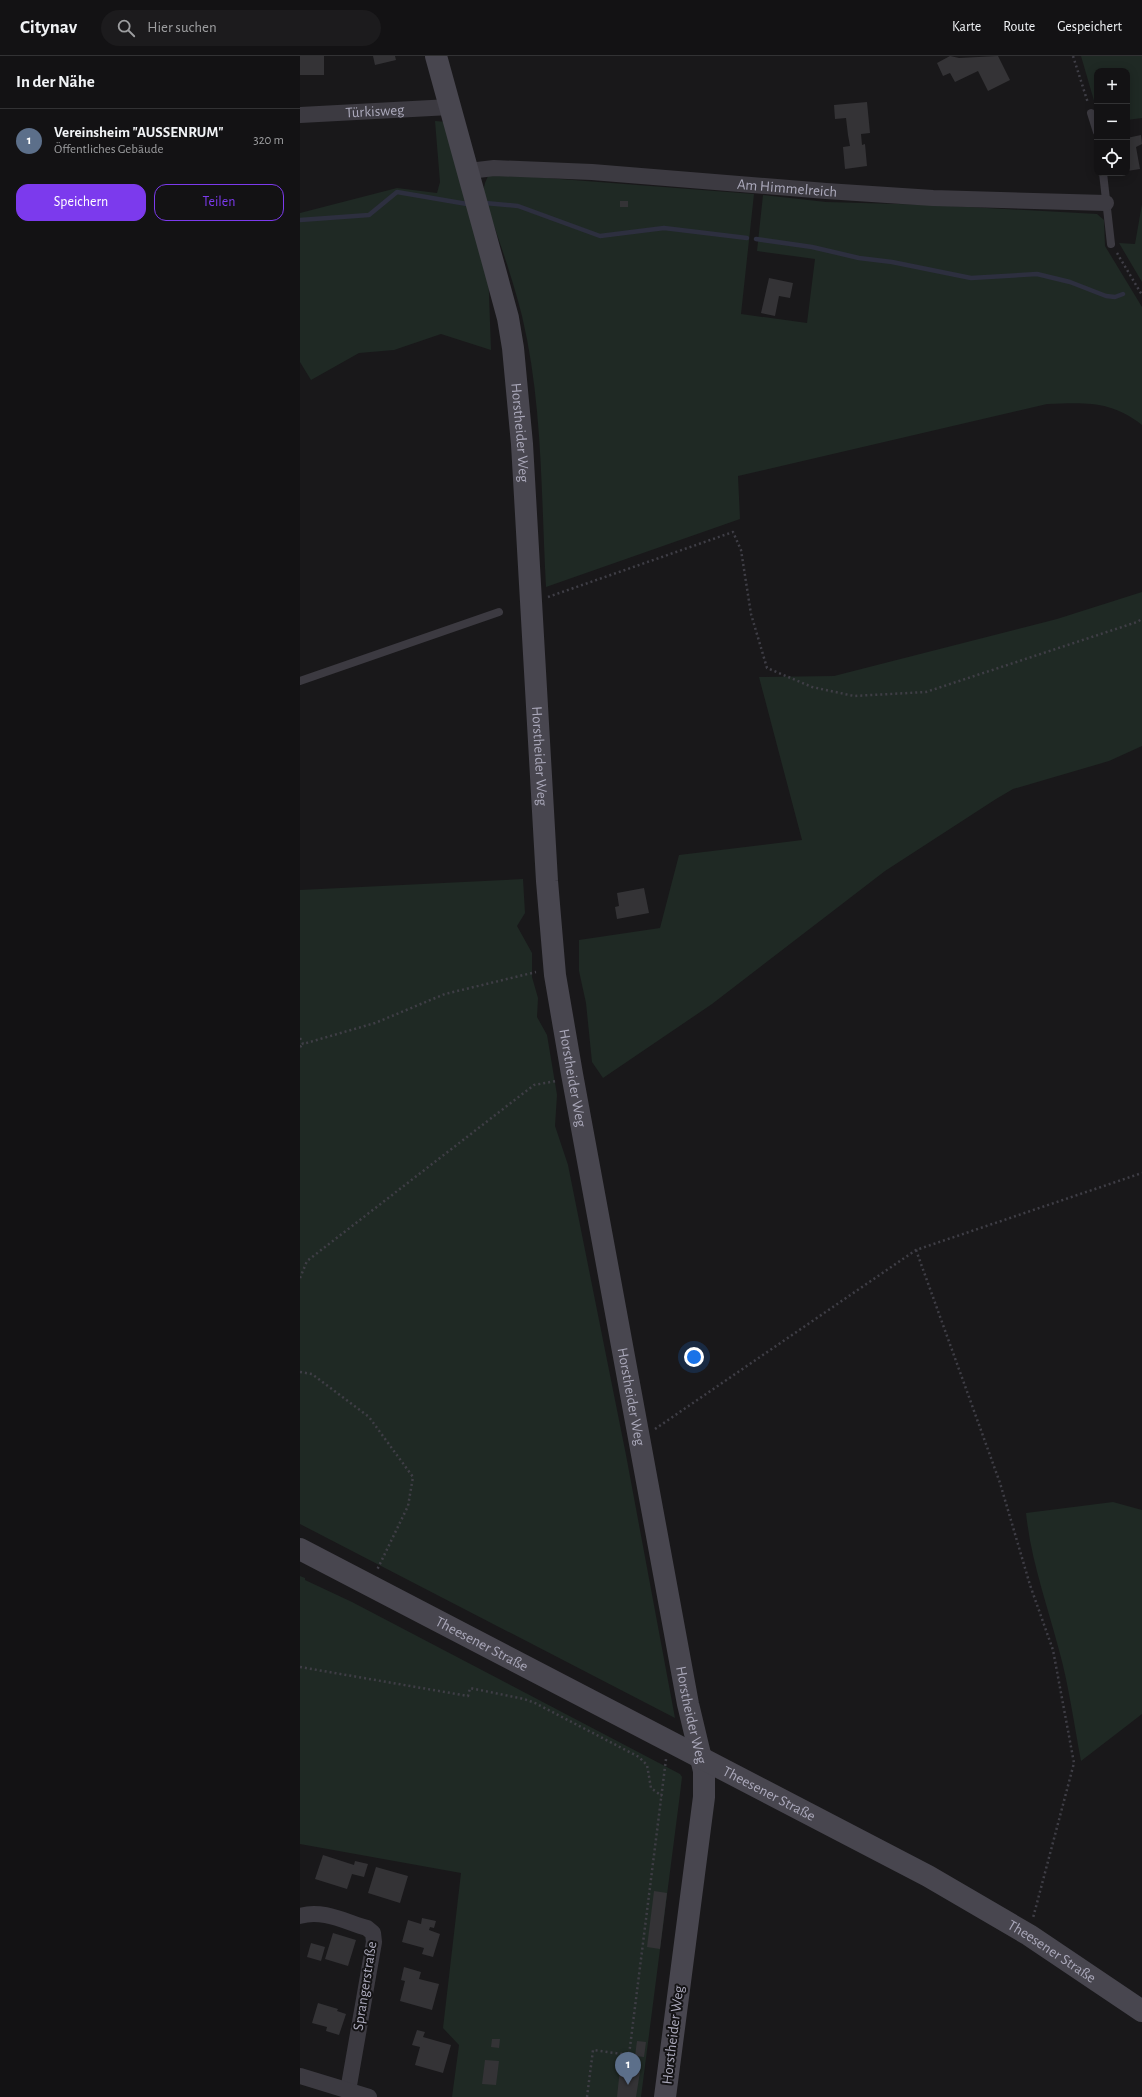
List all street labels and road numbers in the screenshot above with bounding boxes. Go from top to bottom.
street label: Türkisweg [345,102,405,120]
street label: Am Himmelreich [736,176,838,199]
street label: Horstheider Weg [509,382,532,483]
street label: Horstheider Weg [530,706,550,807]
street label: Horstheider Weg [557,1028,589,1129]
street label: Horstheider Weg [615,1346,648,1448]
street label: Theesener Straße [433,1613,531,1674]
street label: Horstheider Weg [674,1665,710,1766]
street label: Theesener Straße [720,1763,818,1824]
street label: Theesener Straße [1005,1917,1099,1985]
street label: Sprangerstraße [351,1940,379,2032]
street label: Horstheider Weg [659,1984,687,2085]

